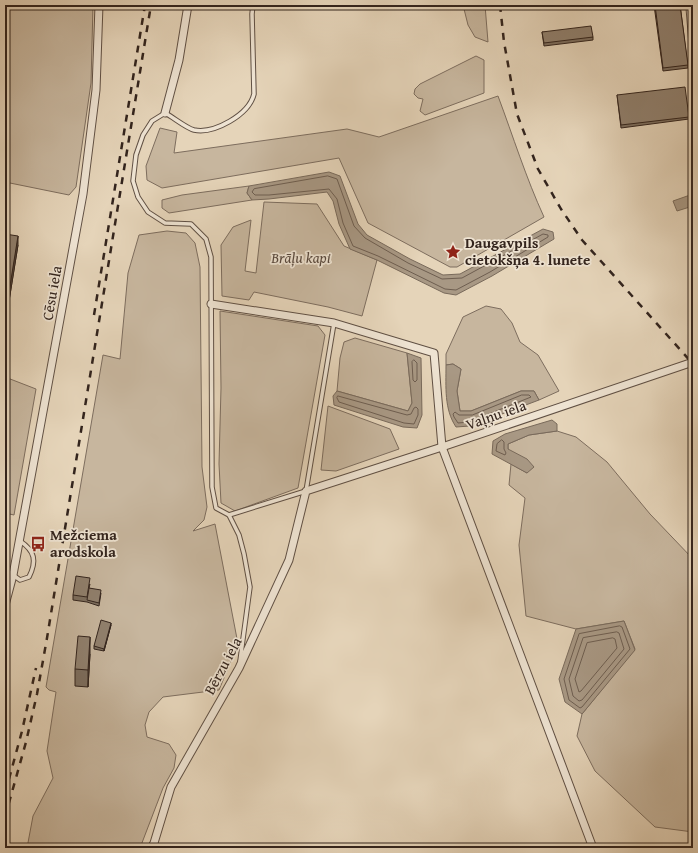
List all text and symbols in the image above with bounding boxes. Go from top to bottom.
place label: Daugavpils cietokšņa 4. lunete [465,232,590,270]
place icon: Daugavpils cietokšņa 4. lunete [444,243,462,261]
park label: Brāļu kapi [270,247,331,268]
street label: Cēsu iela [36,264,67,322]
street label: Vaļņu iela [463,394,529,435]
place label: Mežciema arodskola [50,524,117,562]
bus stop icon: Mežciema arodskola [29,535,47,553]
street label: Bērzu iela [199,633,246,698]

